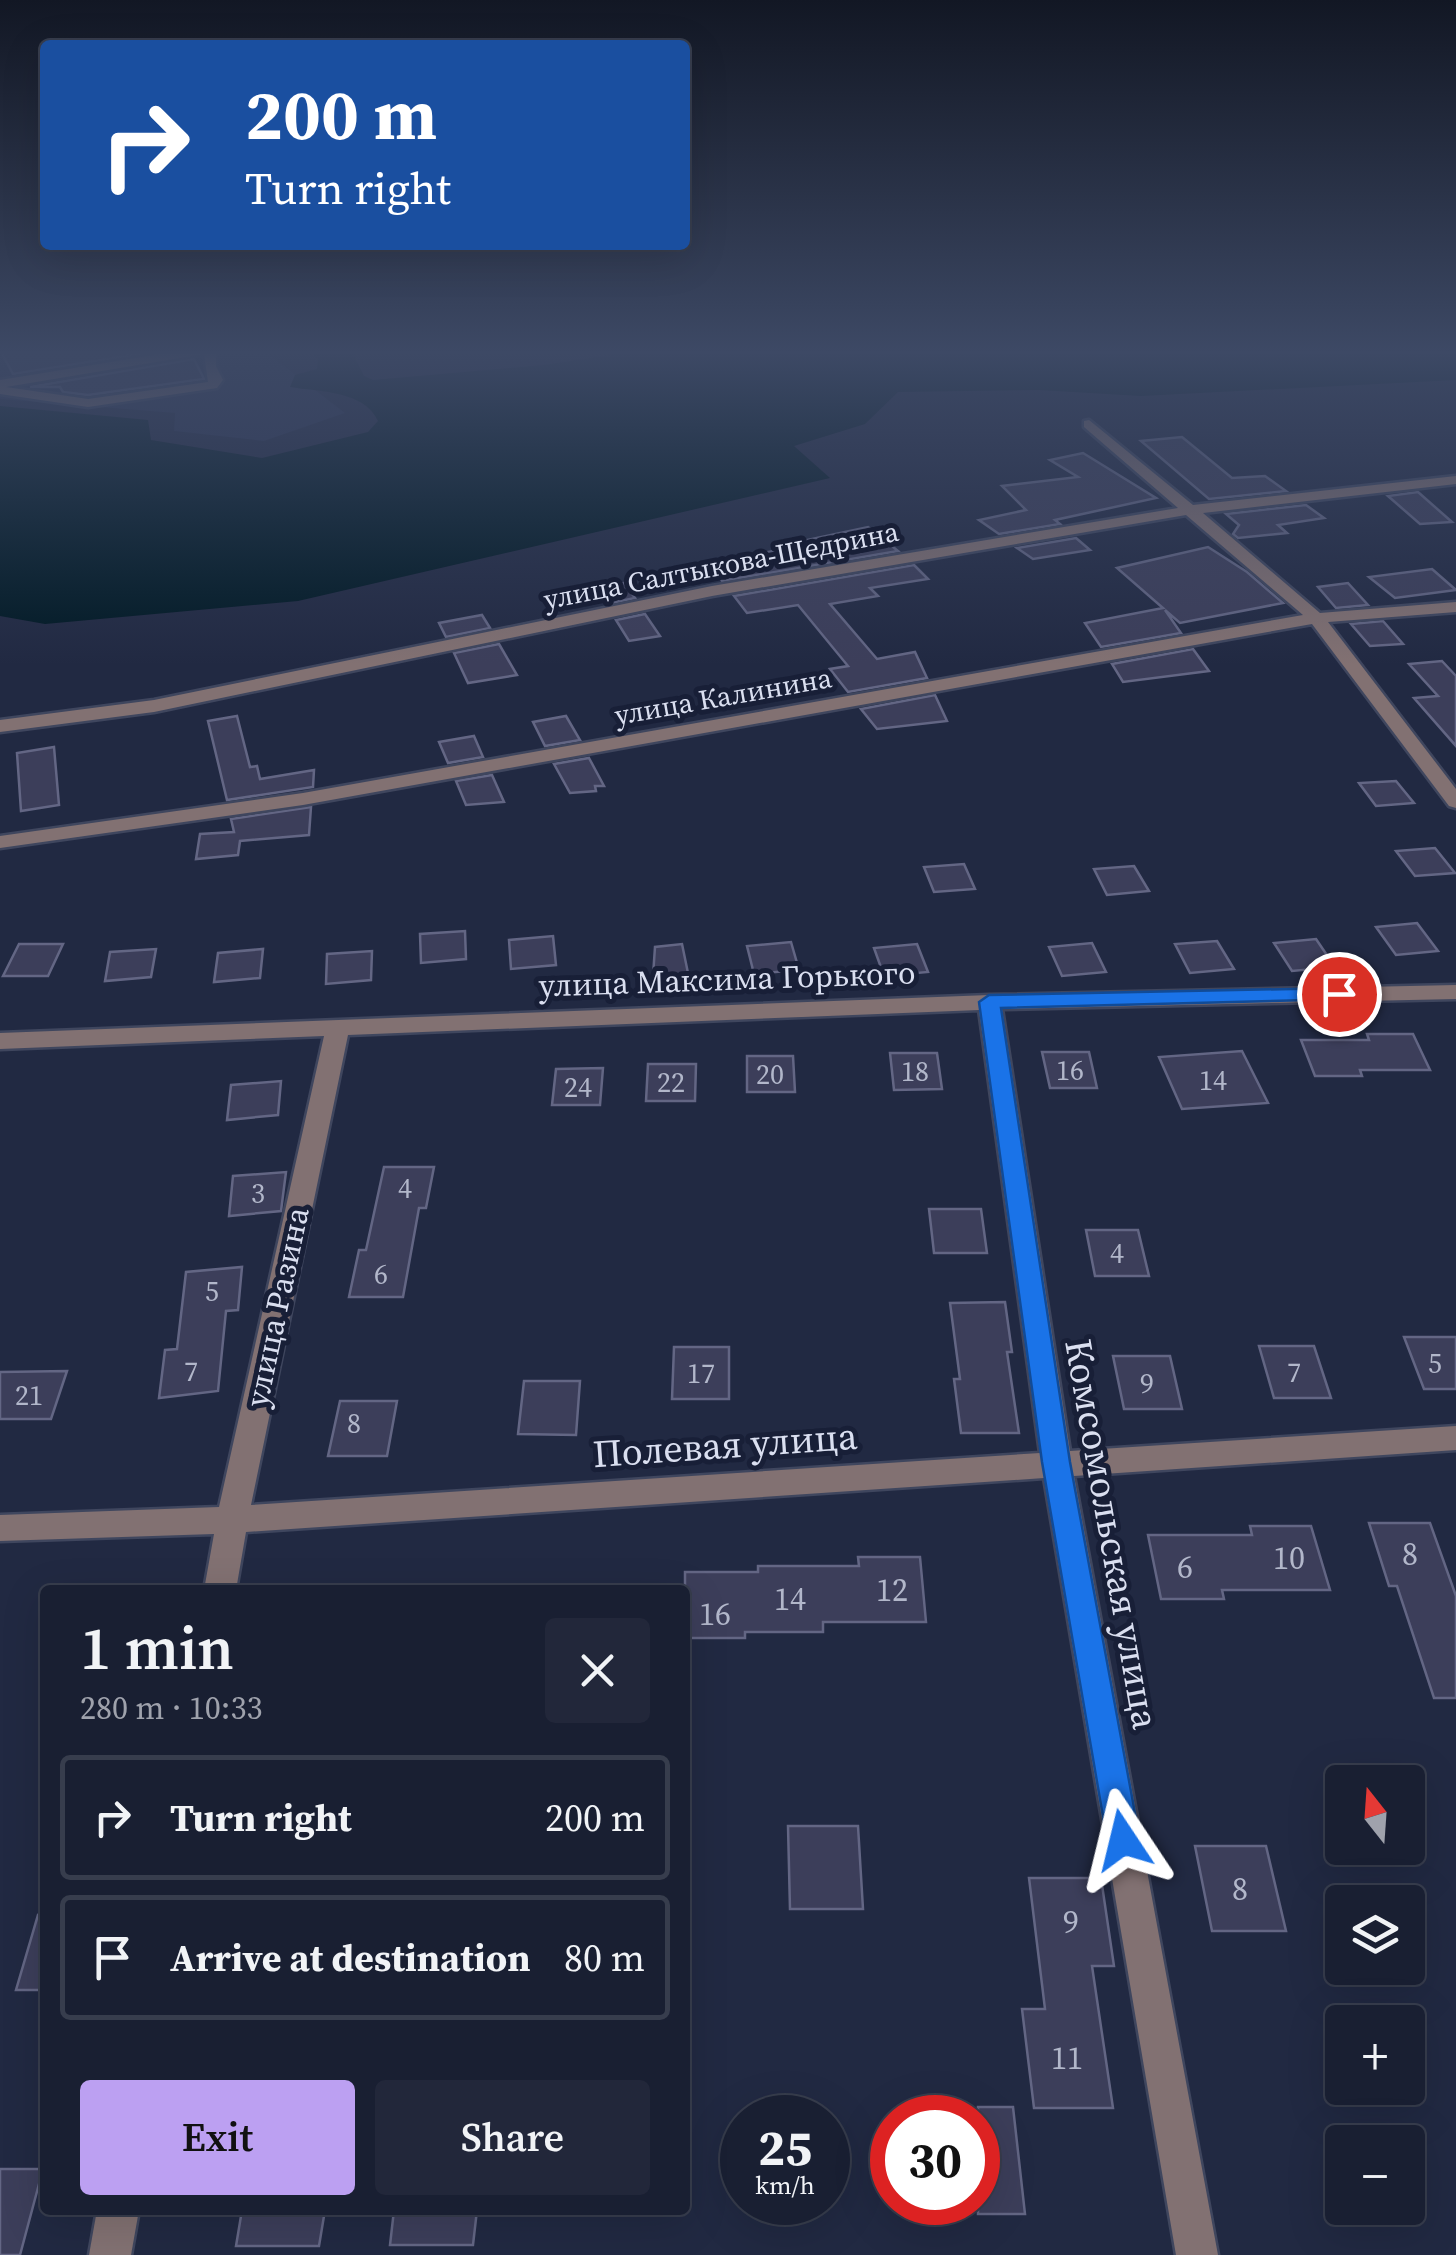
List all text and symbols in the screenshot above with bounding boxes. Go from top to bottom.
text: 200 m [245,66,437,162]
icon: right [80,80,210,210]
text: Turn right [245,157,451,219]
street label: улица Салтыкова-Щедрина [540,512,903,618]
street label: улица Калинина [611,658,835,734]
street label: улица Максима Горького [538,950,916,1008]
pin [1297,952,1382,1037]
icon: arrive [1312,967,1367,1022]
house number: 16 [1056,1051,1084,1089]
house number: 18 [901,1052,929,1090]
house number: 20 [756,1055,784,1093]
house number: 14 [1199,1061,1227,1099]
house number: 22 [657,1063,685,1101]
house number: 24 [564,1068,592,1106]
house number: 4 [398,1169,412,1207]
house number: 3 [251,1174,265,1212]
street label: улица Разина [234,1202,320,1411]
house number: 4 [1110,1234,1124,1272]
house number: 6 [374,1255,388,1293]
house number: 5 [205,1272,219,1310]
street label: Комсомольская улица [1052,1335,1172,1734]
house number: 5 [1428,1344,1442,1382]
house number: 7 [184,1352,198,1390]
house number: 7 [1287,1353,1301,1391]
house number: 17 [687,1354,715,1392]
house number: 9 [1140,1364,1154,1402]
house number: 21 [15,1376,43,1414]
house number: 8 [347,1404,361,1442]
street label: Полевая улица [591,1410,859,1480]
house number: 8 [1402,1532,1418,1576]
house number: 10 [1273,1536,1305,1580]
house number: 6 [1177,1545,1193,1589]
house number: 12 [876,1568,908,1612]
house number: 14 [774,1577,806,1621]
house number: 16 [699,1592,731,1636]
text: 1 min [80,1607,234,1689]
button: close [545,1618,650,1723]
text: 280 m · 10:33 [80,1686,262,1730]
north arrow [1325,1765,1425,1865]
map controls [1325,1765,1425,2225]
position arrow [1071,1788,1175,1892]
icon: right [85,1790,140,1845]
text: Turn right [170,1792,352,1844]
text: 200 m [545,1792,645,1844]
house number: 8 [1232,1867,1248,1911]
button: layers [1325,1885,1425,1985]
house number: 9 [1063,1900,1079,1944]
icon: arrive [85,1930,140,1985]
text: Arrive at destination [170,1932,531,1984]
text: 80 m [564,1932,645,1984]
button: + [1325,2005,1425,2105]
house number: 11 [1051,2036,1083,2080]
button: Exit [80,2080,355,2195]
button: Share [375,2080,650,2195]
speed limit sign: 30 [870,2095,1000,2225]
text: 25 [758,2113,812,2182]
button: − [1325,2125,1425,2225]
text: km/h [755,2168,815,2202]

